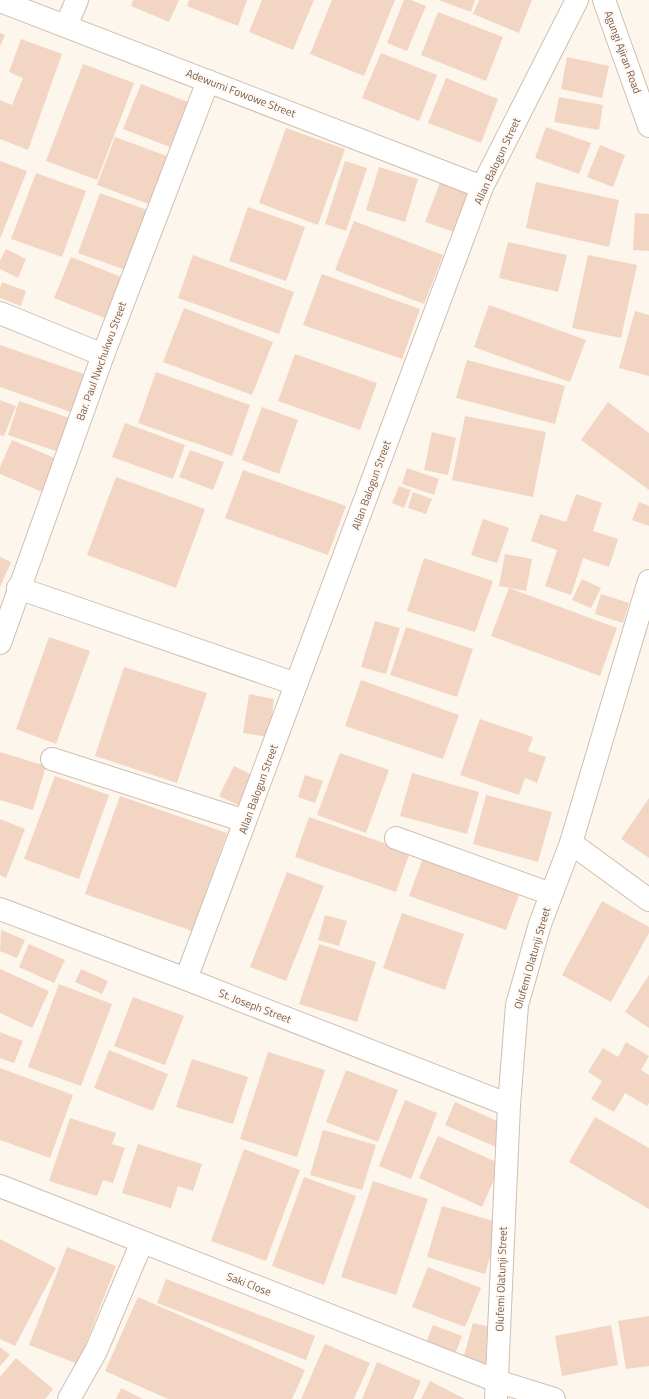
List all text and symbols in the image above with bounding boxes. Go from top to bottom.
street label: Agungi Ajiran Road [601,8,645,96]
street label: Adewumi Fowowe Street [184,65,298,121]
street label: Allan Balogun Street [470,115,524,207]
street label: Bar. Paul Nwchukwu Street [72,299,130,423]
street label: Allan Balogun Street [347,438,395,532]
street label: Allan Balogun Street [234,742,282,836]
street label: Olufemi Olatunji Street [510,905,554,1011]
street label: St. Joseph Street [216,985,294,1027]
street label: Olufemi Olatunji Street [491,1226,511,1332]
street label: Saki Close [224,1268,274,1300]

